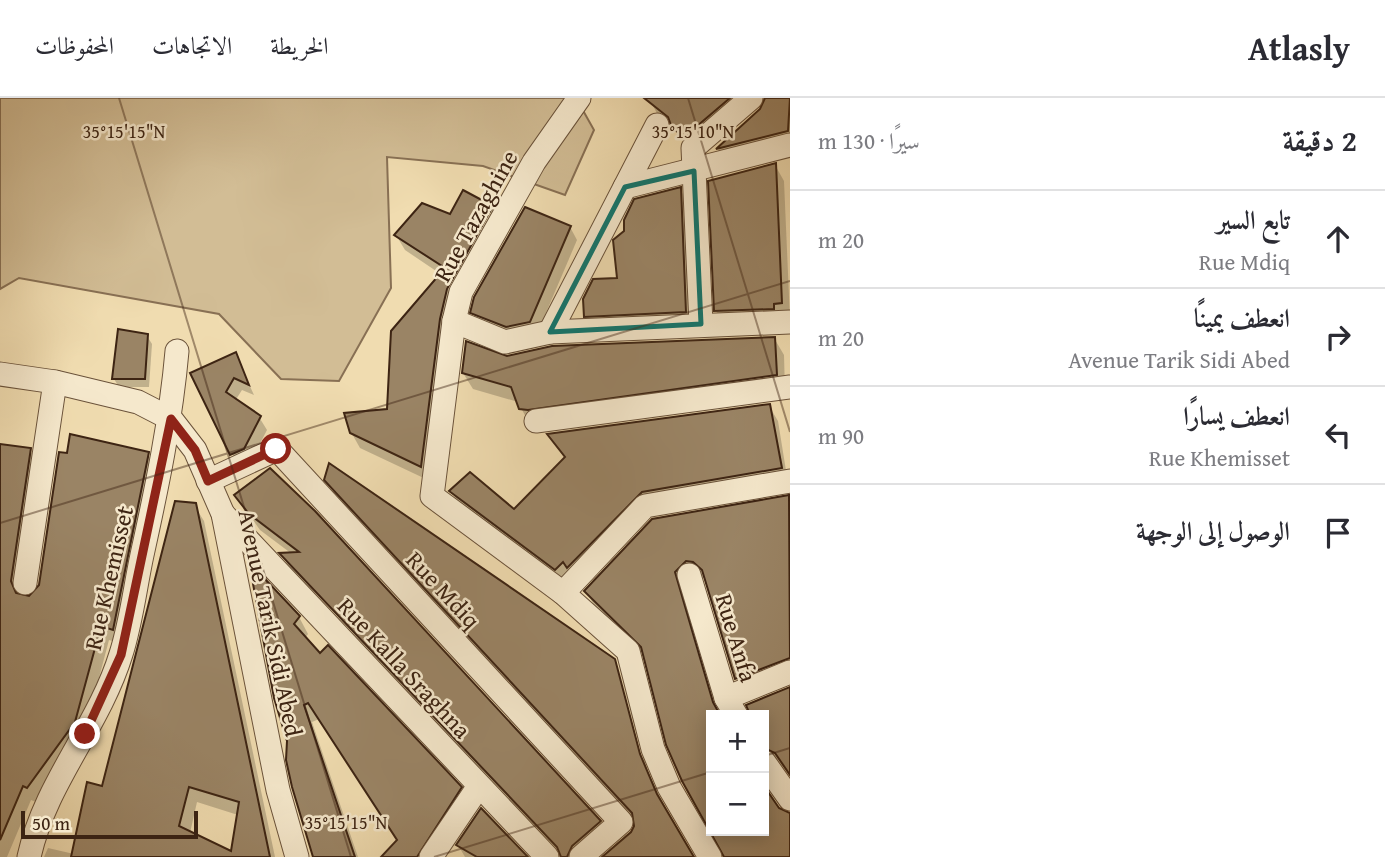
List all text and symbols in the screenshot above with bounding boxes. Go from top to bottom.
text: Atlasly [1248,24,1350,72]
text: المحفوظات [35,28,114,63]
text: الاتجاهات [152,28,232,63]
text: الخريطة [270,28,329,63]
text: 35°15'15"N [83,118,166,145]
text: 35°15'10"N [652,118,735,145]
text: 2 دقيقة [1282,118,1357,162]
text: سيرًا · 130 m [818,124,920,157]
street label: Rue Tazaghine [425,143,526,288]
text: تابع السير [1216,200,1290,239]
icon: ahead [1319,220,1357,258]
text: 20 m [818,223,864,256]
text: Rue Mdiq [1199,245,1290,278]
text: انعطف يمينًا [1194,298,1290,337]
icon: right [1319,318,1357,356]
text: 20 m [818,321,864,354]
text: Avenue Tarik Sidi Abed [1068,343,1290,376]
text: انعطف يسارًا [1183,396,1290,435]
icon: left [1319,416,1357,454]
text: 90 m [818,419,864,452]
route start [260,433,291,464]
text: Rue Khemisset [1149,441,1290,474]
street label: Rue Khemisset [75,502,142,654]
street label: Avenue Tarik Sidi Abed [229,506,312,740]
text: الوصول إلى الوجهة [1136,511,1290,550]
icon: arrive [1319,514,1357,552]
street label: Rue Mdiq [398,543,489,637]
street label: Rue Kalla Sraghna [330,589,480,747]
street label: Rue Anfa [707,590,767,687]
map controls [706,710,769,836]
button: + [706,710,769,773]
route end [69,718,100,749]
button: − [706,773,769,836]
scale bar [21,808,198,840]
text: 50 m [32,809,70,837]
text: 35°15'15"N [305,809,388,836]

